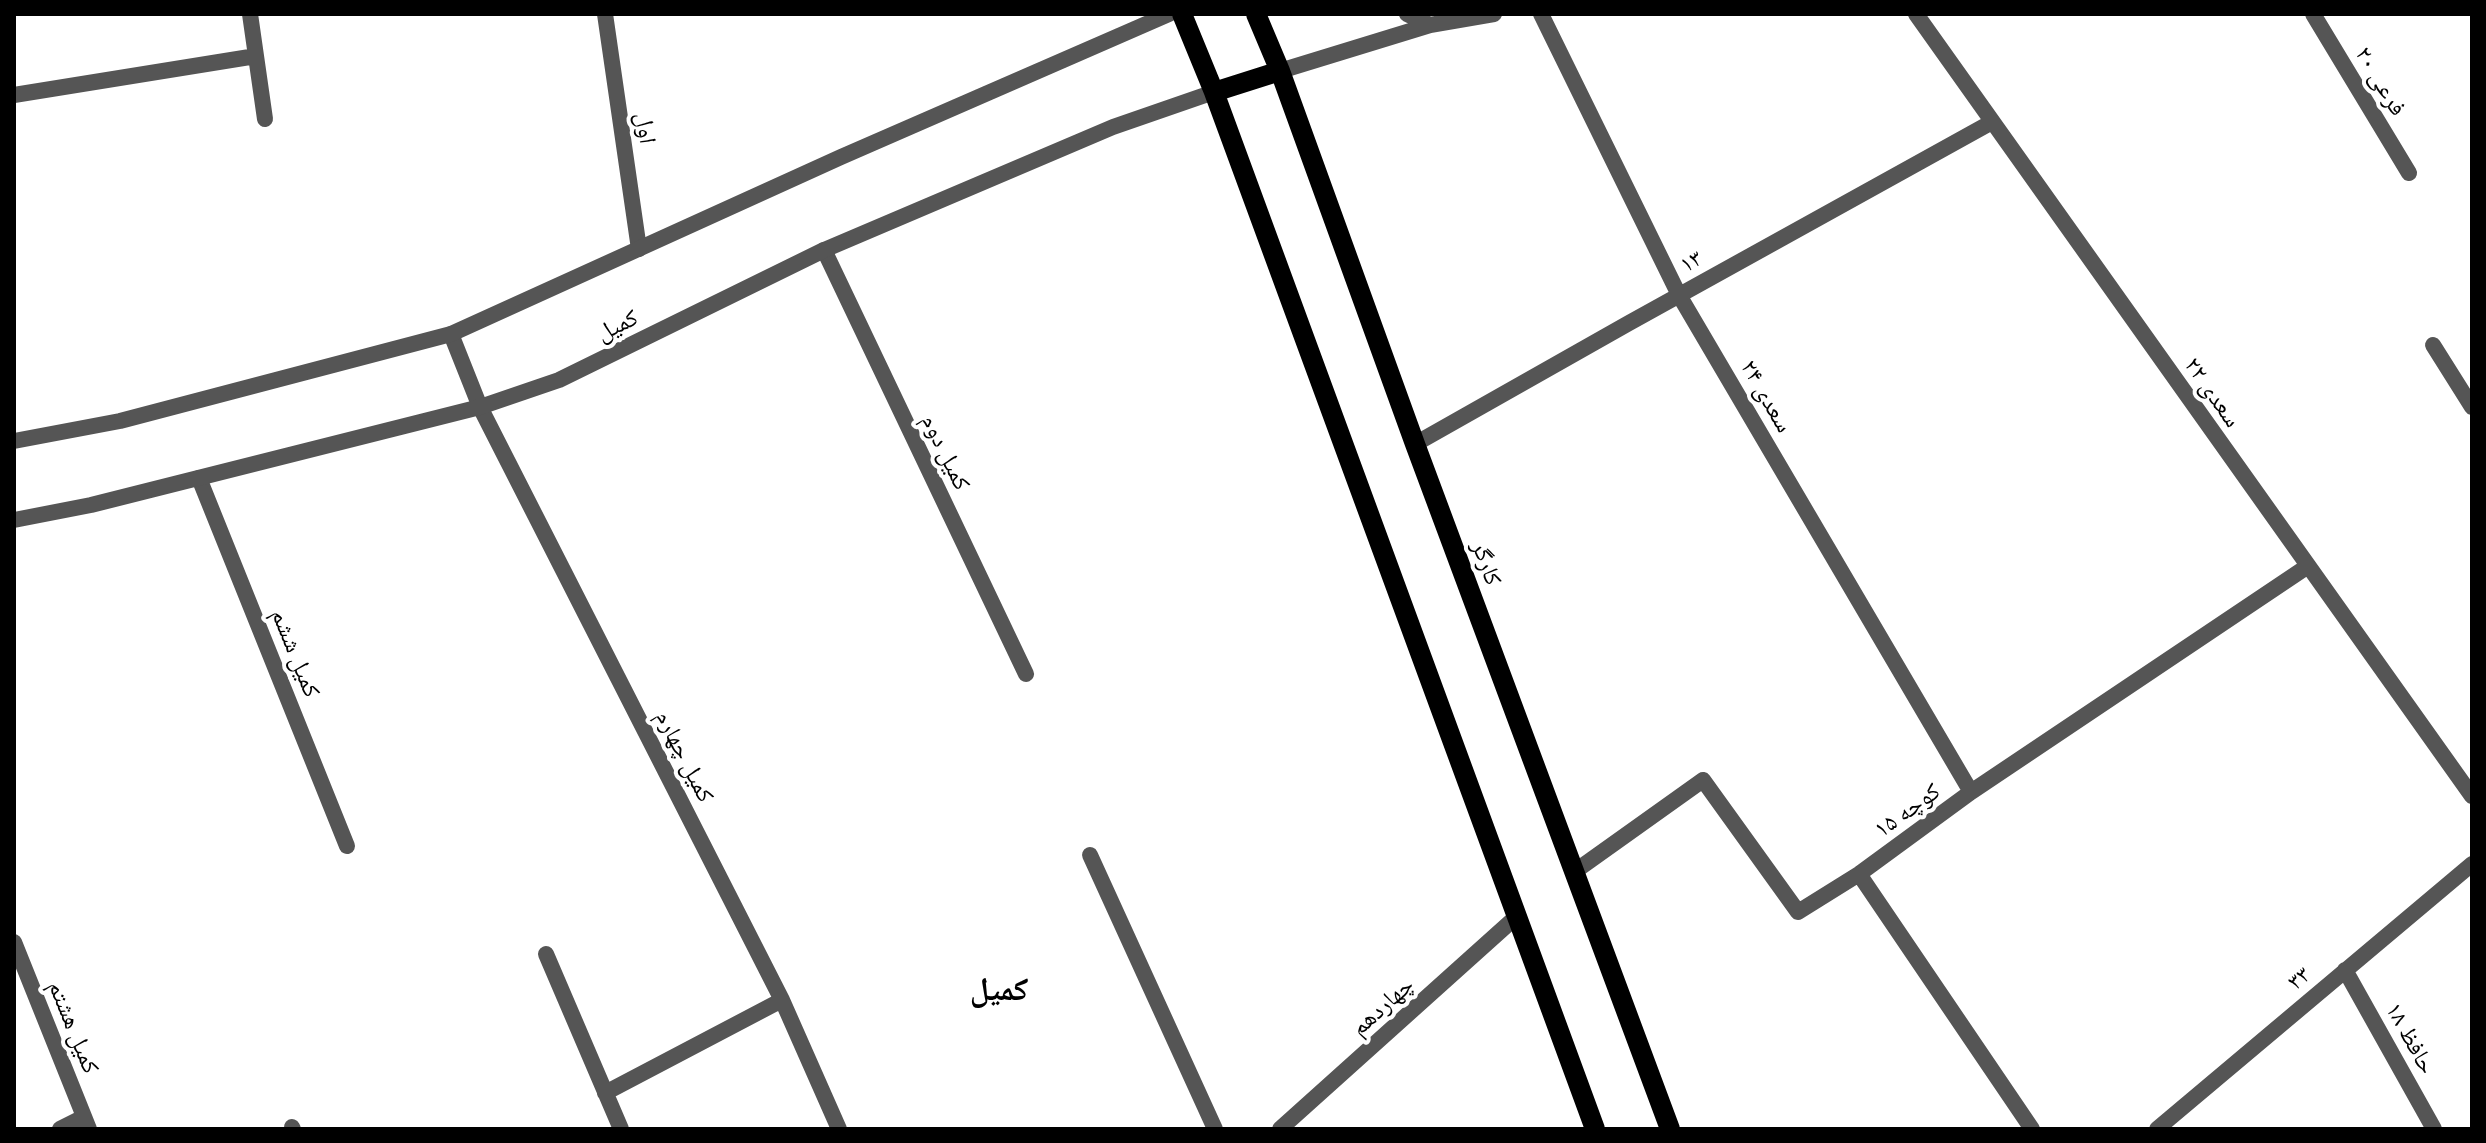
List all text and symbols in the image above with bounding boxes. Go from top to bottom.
street label: فرعی ۲۰ [2349,41,2413,121]
street label: اول [630,111,662,145]
street label: ۱۳ [1675,243,1707,279]
street label: کمیل [592,303,642,347]
street label: سعدی ۲۲ [2179,351,2247,433]
street label: سعدی ۲۴ [1735,355,1799,437]
street label: کمیل دوم [915,409,977,495]
street label: کارگر [1466,537,1508,589]
street label: کمیل ششم [265,605,327,701]
street label: کمیل چهارم [650,705,720,807]
street label: کوچه ۱۵ [1868,776,1946,844]
street label: ۳۳ [2281,960,2317,996]
district label: کمیل [970,970,1028,1008]
street label: چهاردهم [1345,970,1419,1042]
street label: کمیل هشتم [42,976,106,1078]
street label: حافظ ۱۸ [2380,997,2442,1079]

